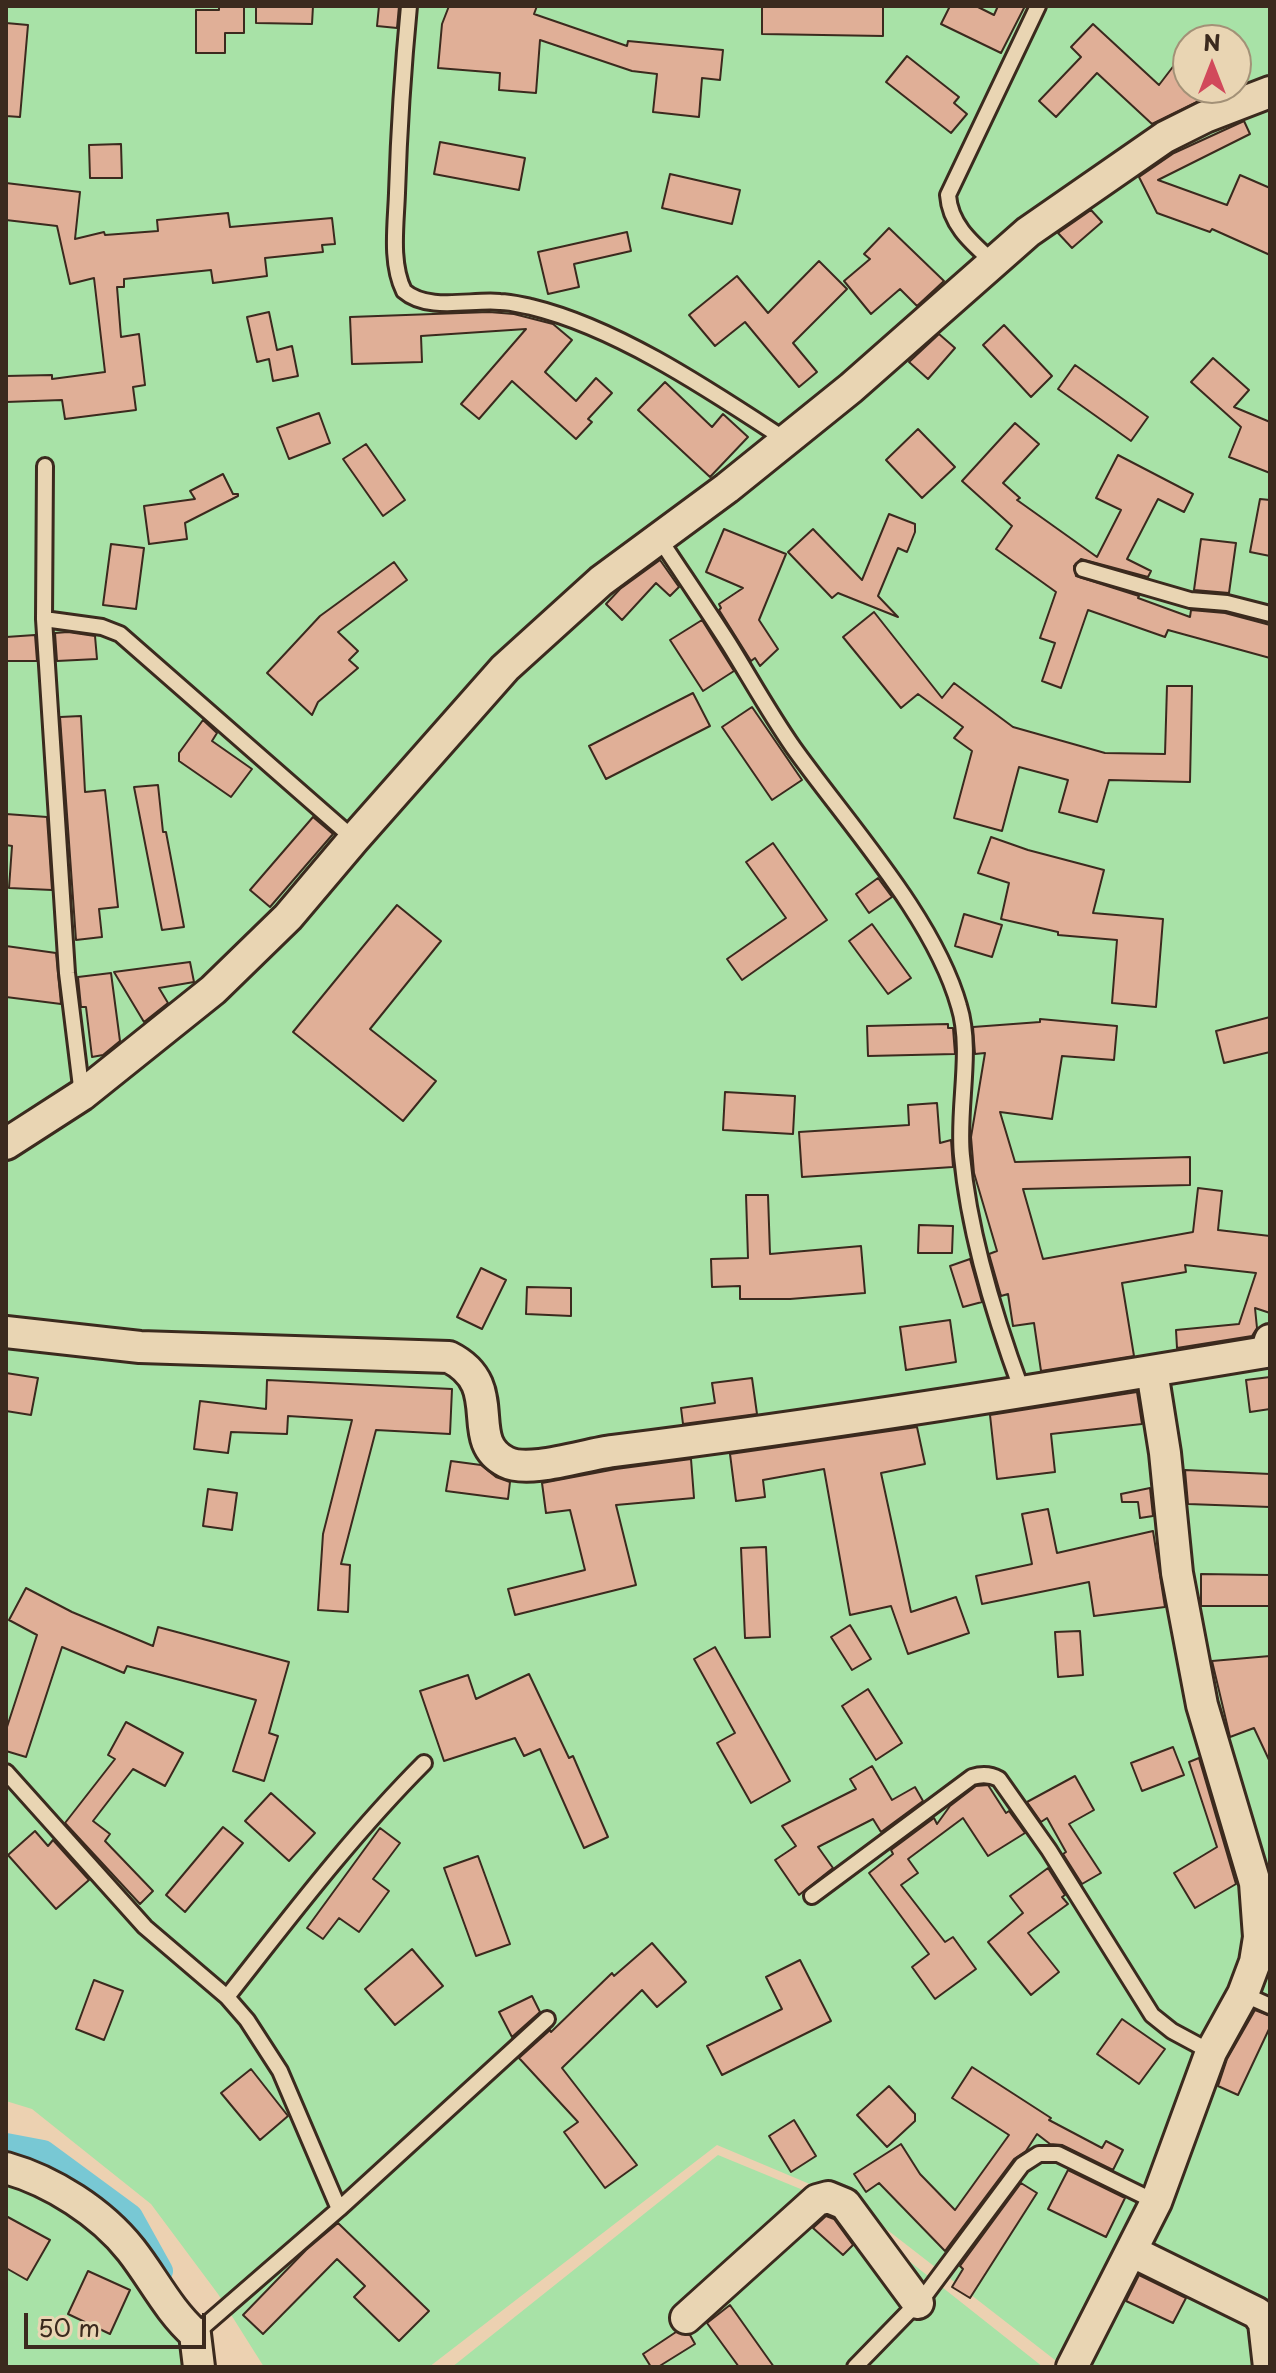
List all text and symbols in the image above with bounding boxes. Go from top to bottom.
north arrow [1172,24,1252,104]
text: N [1203,25,1221,58]
scale bar [28,2297,210,2347]
text: 50 m [38,2309,100,2345]

